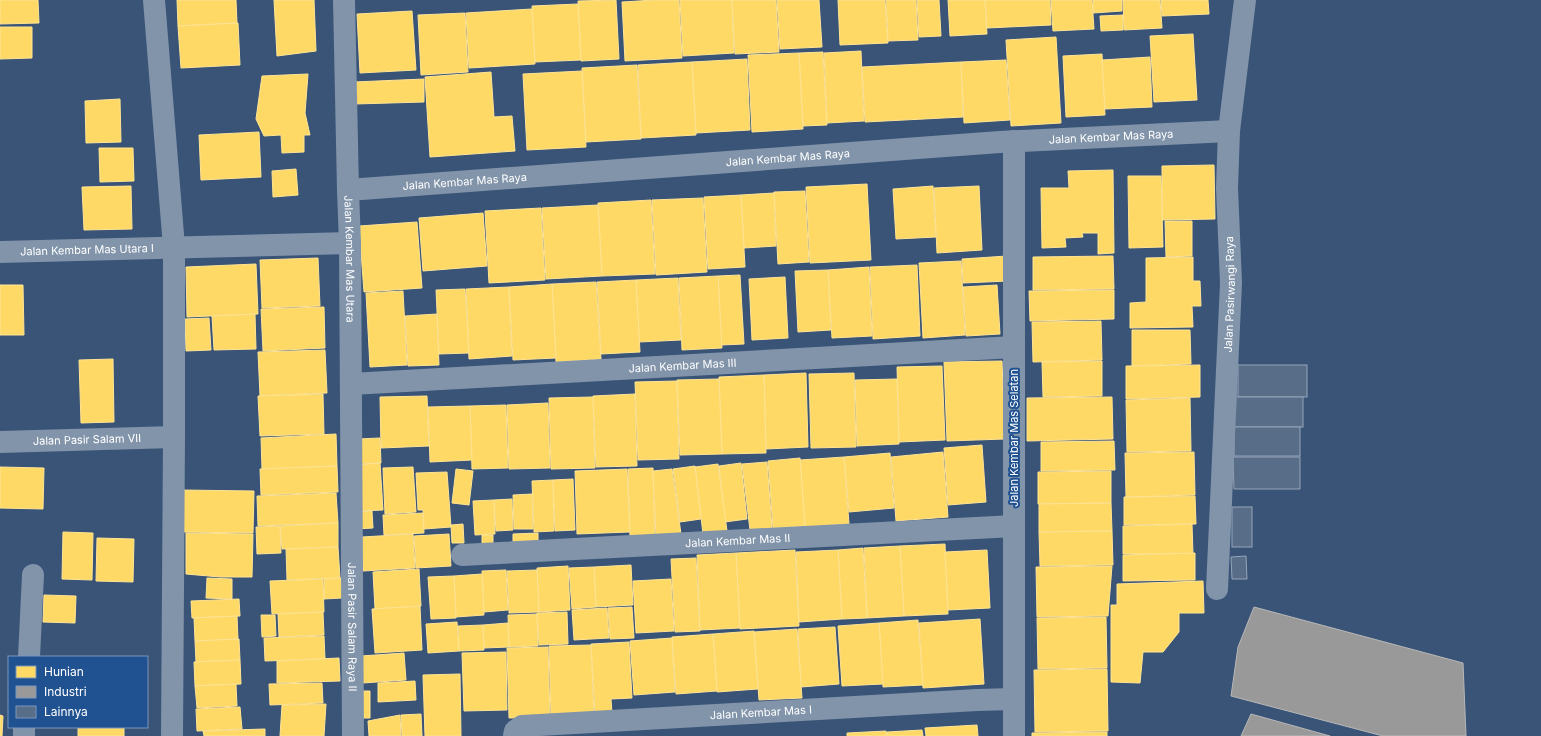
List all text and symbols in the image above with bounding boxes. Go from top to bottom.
street label: Jalan Kembar Mas Raya [1049,127,1174,147]
street label: Jalan Kembar Mas Raya [725,146,850,169]
street label: Jalan Kembar Mas Raya [402,170,527,193]
street label: Jalan Kembar Mas Utara [341,195,357,323]
street label: Jalan Pasirwangi Raya [1221,236,1238,353]
street label: Jalan Kembar Mas Utara I [20,241,154,258]
street label: Jalan Kembar Mas III [628,355,737,376]
street label: Jalan Kembar Mas Selatan [1007,369,1021,507]
street label: Jalan Pasir Salam VII [33,431,141,448]
street label: Jalan Kembar Mas II [685,531,791,550]
street label: Jalan Pasir Salam Raya II [345,562,360,692]
legend [8,656,148,728]
text: Hunian [44,664,84,679]
text: Industri [44,684,87,699]
street label: Jalan Kembar Mas I [709,702,812,722]
text: Lainnya [44,704,88,719]

